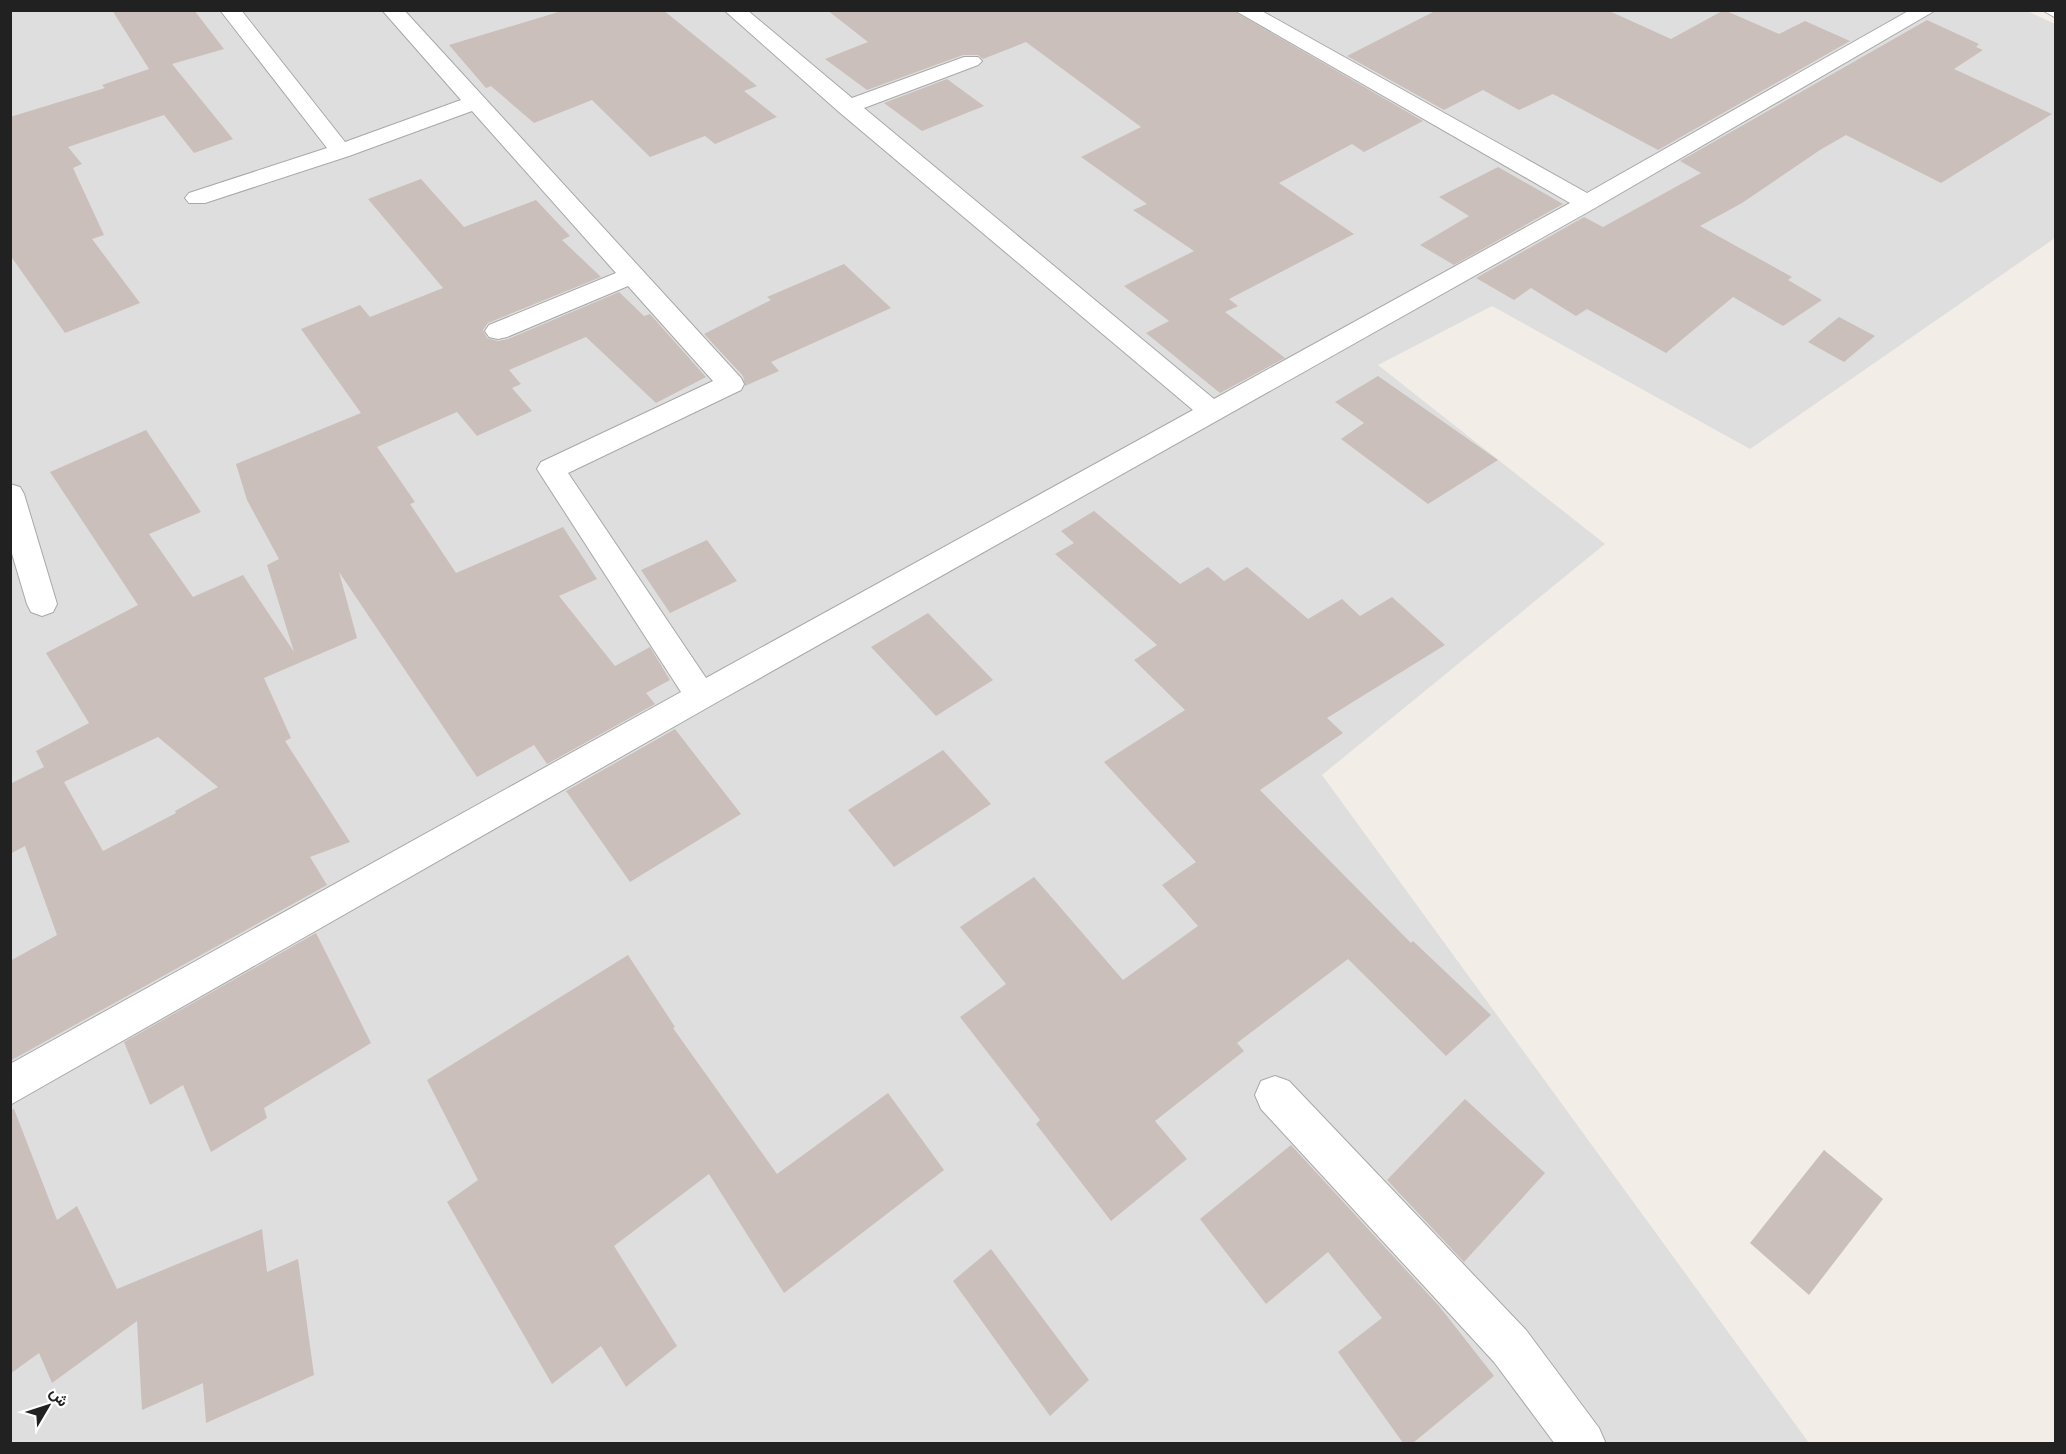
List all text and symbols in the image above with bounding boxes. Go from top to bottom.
north arrow [18,1376,78,1436]
text: ش [45,1382,74,1411]

